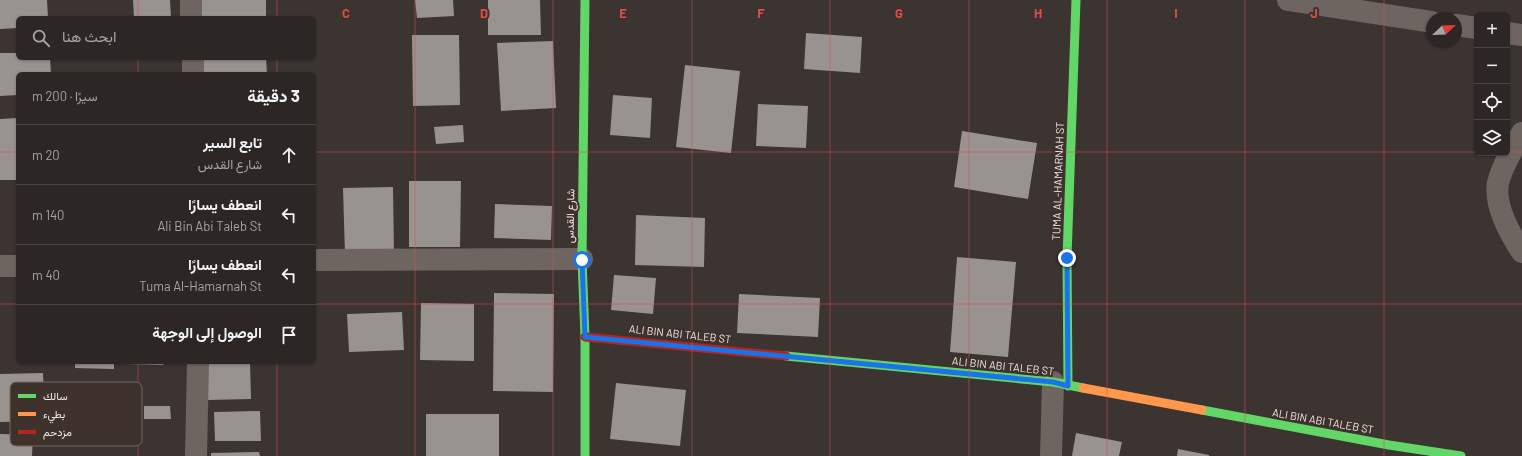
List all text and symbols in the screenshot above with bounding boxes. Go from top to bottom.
text: C [342,5,350,21]
text: D [480,5,488,21]
text: E [619,5,627,21]
text: F [757,5,765,21]
text: G [895,5,903,21]
text: H [1034,5,1042,21]
text: I [1174,5,1178,21]
text: J [1310,5,1318,21]
north arrow [1426,12,1462,48]
map controls [1474,12,1510,156]
button: + [1474,12,1510,48]
search box [16,16,316,60]
icon: search [30,27,52,49]
text: ابحث هنا [62,27,116,45]
button: − [1474,48,1510,84]
button: locate [1474,84,1510,120]
text: 3 دقيقة [247,85,300,105]
text: سيرًا · 200 m [32,88,98,104]
button: layers [1474,120,1510,156]
street label: TUMA AL-HAMARNAH ST [1049,122,1066,240]
text: تابع السير [203,133,262,151]
icon: ahead [278,144,300,166]
text: 20 m [32,147,60,163]
text: شارع القدس [198,156,262,172]
street label: شارع القدس [563,188,578,243]
text: انعطف يسارًا [188,195,262,213]
icon: left [278,204,300,226]
text: 140 m [32,207,64,223]
text: Ali Bin Abi Taleb St [157,218,262,234]
route end [1058,249,1076,267]
route start [573,251,591,269]
text: انعطف يسارًا [188,255,262,273]
icon: left [278,264,300,286]
text: 40 m [32,267,60,283]
text: Tuma Al-Hamarnah St [139,278,262,294]
street label: ALI BIN ABI TALEB ST [628,322,732,345]
text: الوصول إلى الوجهة [152,323,262,341]
icon: arrive [278,324,300,346]
street label: ALI BIN ABI TALEB ST [951,354,1055,377]
legend [10,382,142,446]
text: سالك [43,389,68,402]
street label: ALI BIN ABI TALEB ST [1271,405,1375,436]
text: بطيء [43,407,65,424]
text: مزدحم [43,425,72,440]

